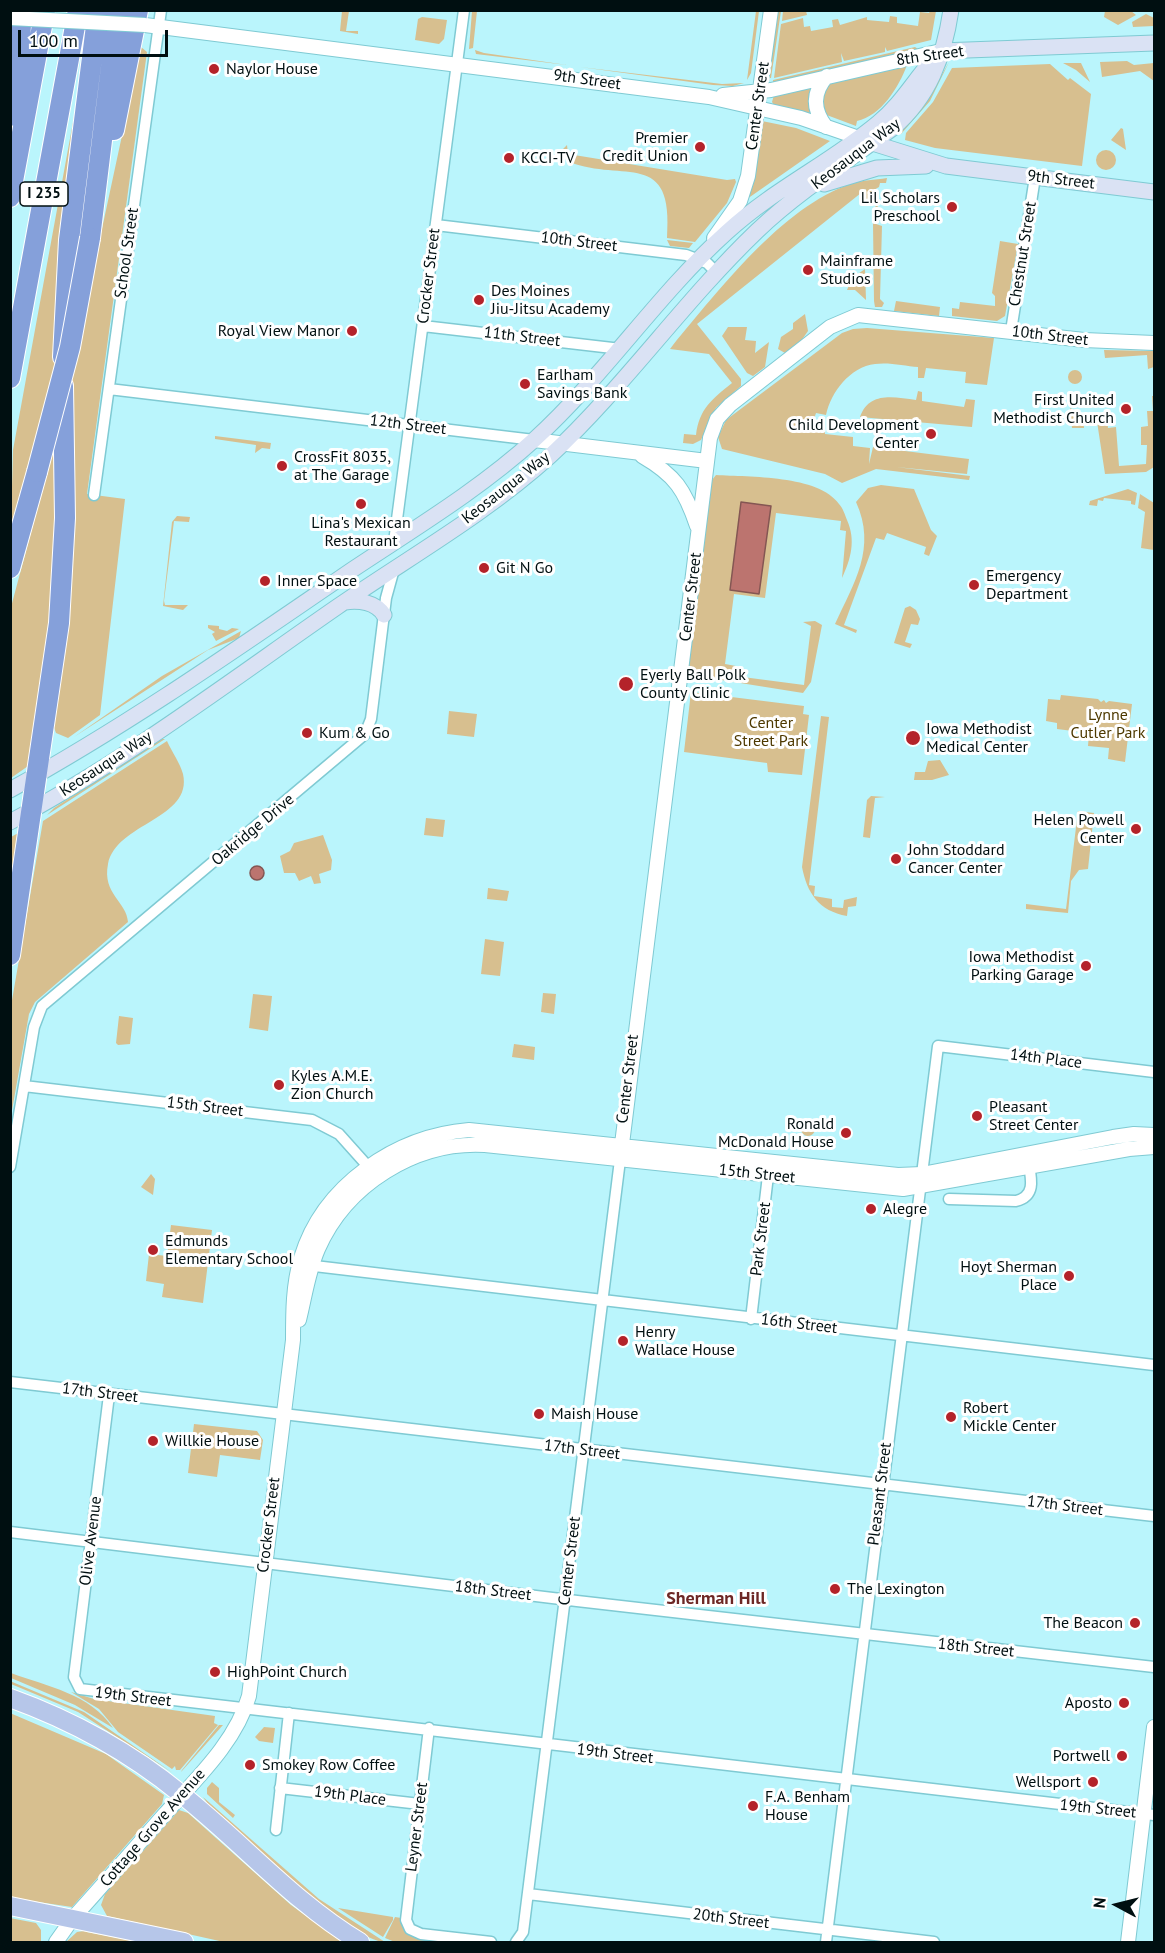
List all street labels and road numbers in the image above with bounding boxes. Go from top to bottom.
street label: 8th Street [895,42,965,70]
street label: Center Street [742,60,774,152]
street label: 9th Street [552,66,622,94]
street label: Keosauqua Way [808,114,904,194]
street label: 9th Street [1026,166,1096,194]
road number: I 235 [20,182,68,206]
street label: Chestnut Street [1005,200,1041,308]
street label: School Street [111,206,143,300]
street label: Crocker Street [414,227,444,325]
street label: 10th Street [540,228,618,256]
street label: 10th Street [1011,322,1089,350]
street label: 11th Street [483,323,561,351]
street label: 12th Street [369,411,447,439]
street label: Keosauqua Way [458,448,554,528]
street label: Center Street [676,551,706,643]
street label: Keosauqua Way [56,727,156,801]
street label: Oakridge Drive [208,790,298,870]
street label: Center Street [613,1033,643,1125]
street label: 14th Place [1009,1045,1083,1073]
street label: 15th Street [166,1093,244,1121]
street label: 15th Street [718,1160,796,1188]
street label: Park Street [747,1201,775,1277]
street label: 16th Street [760,1310,838,1338]
street label: 17th Street [61,1379,139,1407]
street label: 17th Street [543,1436,621,1464]
street label: Pleasant Street [864,1441,896,1547]
street label: Crocker Street [254,1476,284,1574]
street label: 17th Street [1026,1492,1104,1520]
street label: Olive Avenue [76,1495,106,1587]
street label: Center Street [555,1515,585,1607]
street label: 18th Street [454,1577,532,1605]
street label: 18th Street [937,1634,1015,1662]
street label: 19th Street [94,1683,172,1711]
street label: 19th Street [576,1740,654,1768]
street label: Cottage Grove Avenue [96,1765,210,1891]
street label: Leyner Street [402,1781,432,1873]
street label: 19th Place [313,1782,387,1810]
street label: 19th Street [1059,1795,1137,1823]
street label: 20th Street [692,1905,770,1933]

